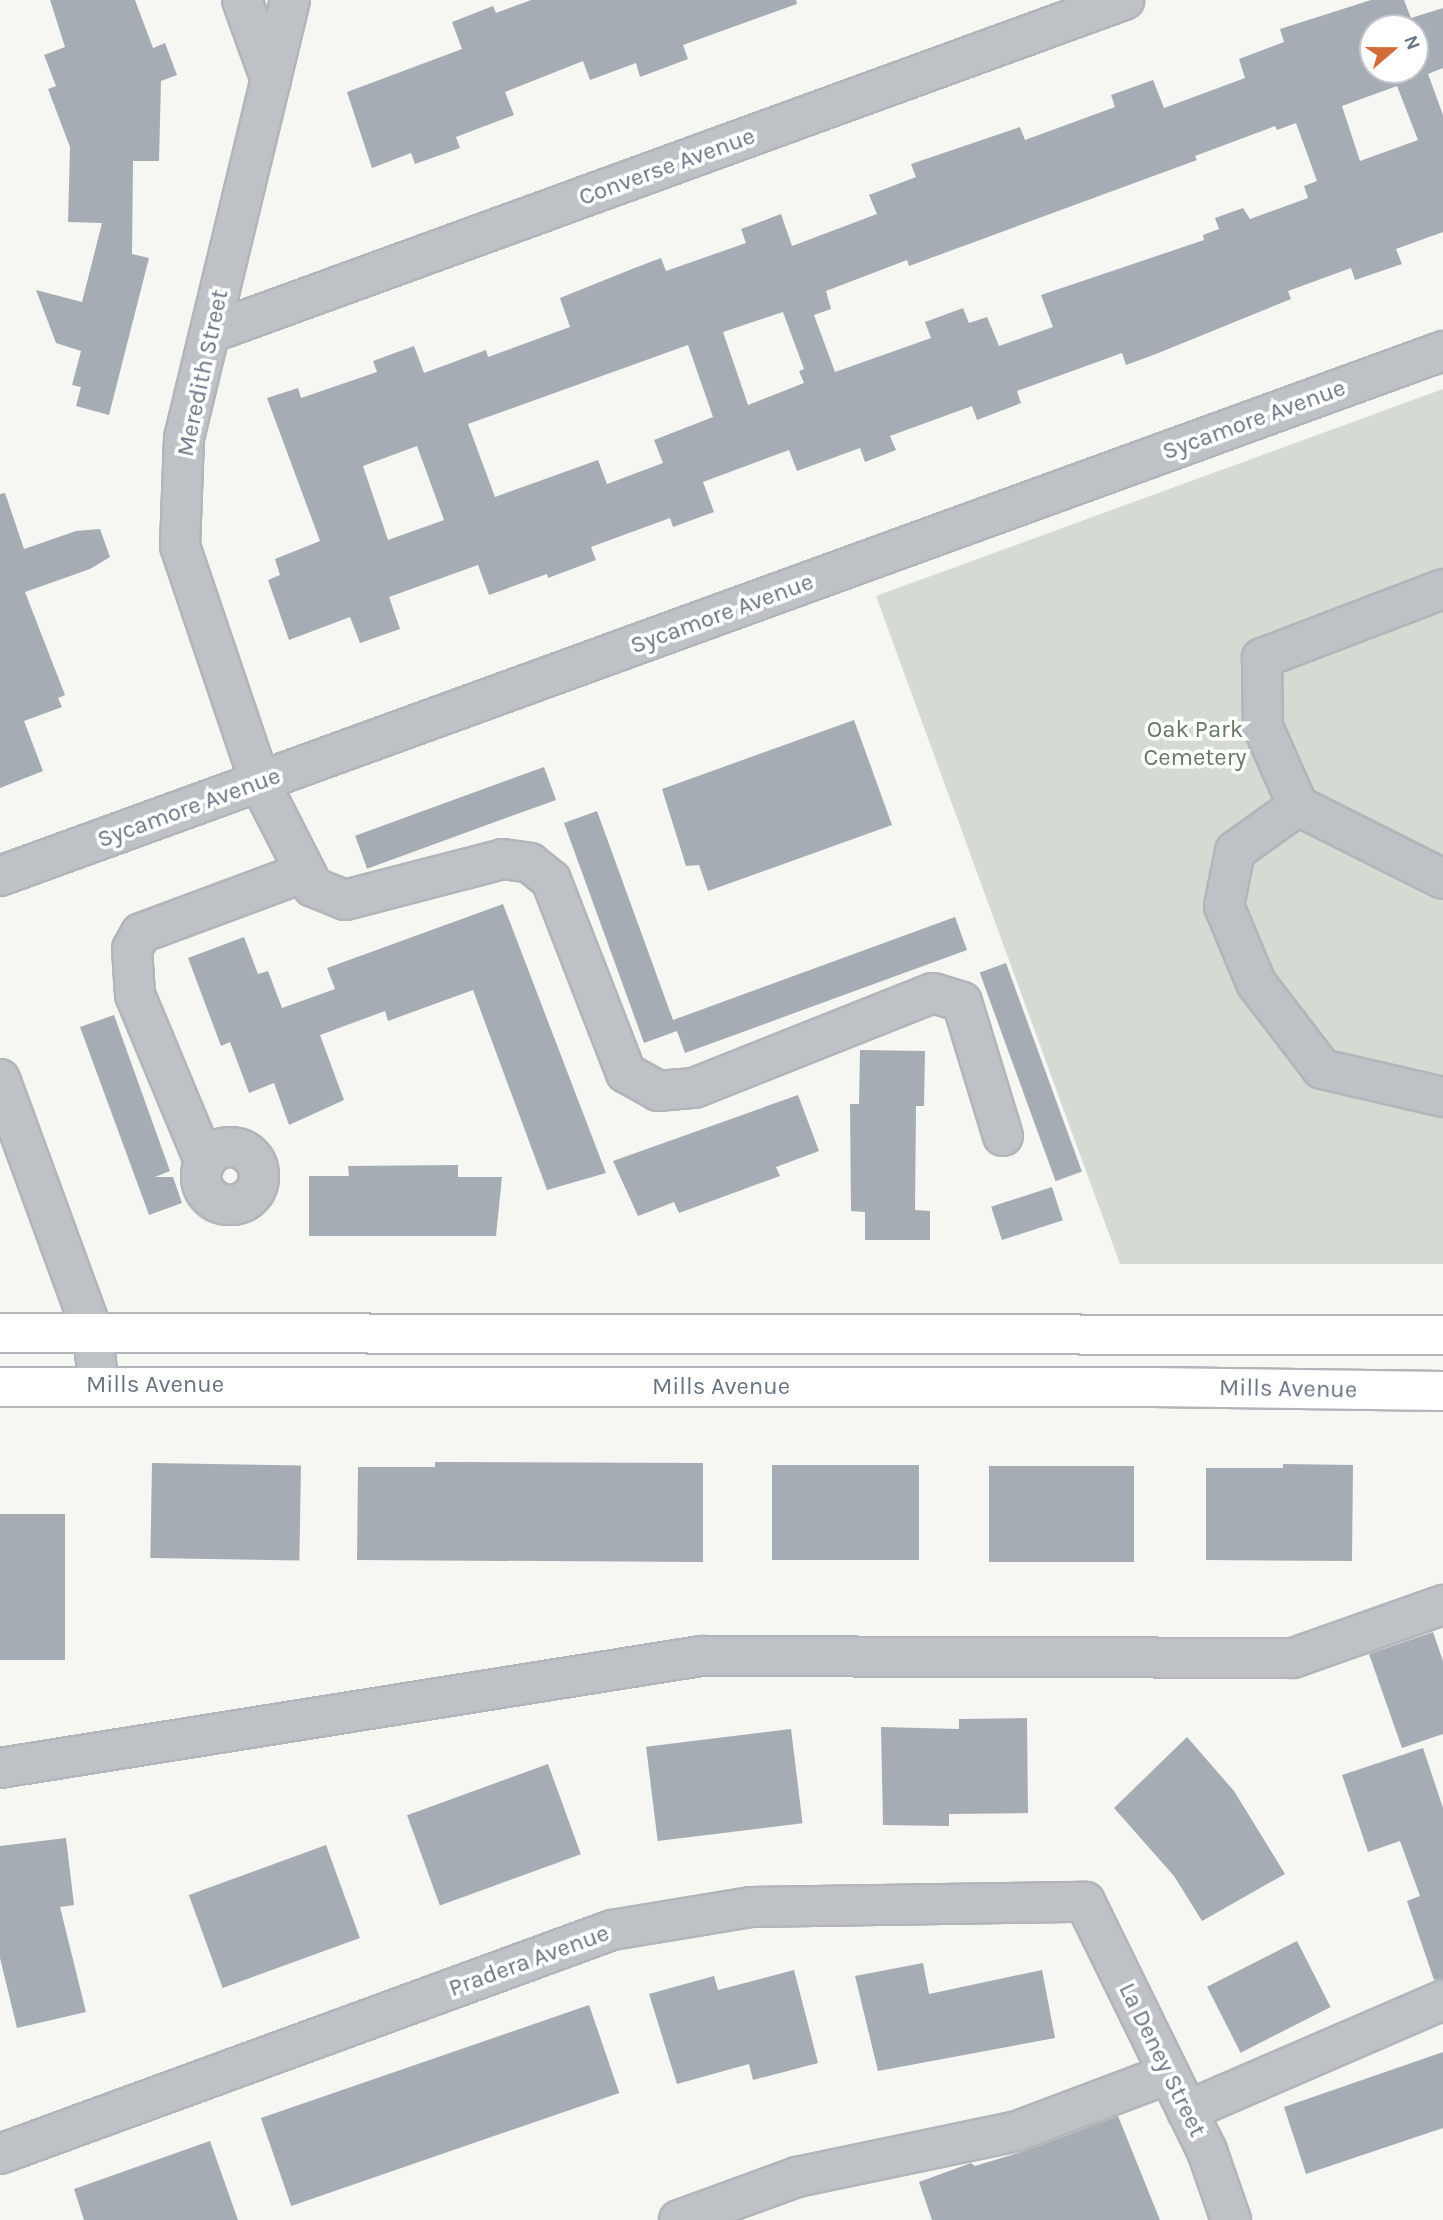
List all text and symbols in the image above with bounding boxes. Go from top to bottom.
north arrow [1359,14,1429,84]
text: N [1399,32,1425,53]
street label: Converse Avenue [575,122,759,212]
street label: Meredith Street [171,287,235,459]
street label: Sycamore Avenue [1159,374,1349,466]
street label: Sycamore Avenue [627,568,817,660]
park label: Oak Park Cemetery [1143,716,1247,772]
street label: Sycamore Avenue [94,762,284,854]
street label: Mills Avenue [86,1371,224,1399]
street label: Mills Avenue [652,1373,790,1401]
street label: Mills Avenue [1219,1373,1357,1405]
street label: Pradera Avenue [445,1919,613,2003]
street label: La Deney Street [1112,1978,1212,2142]

